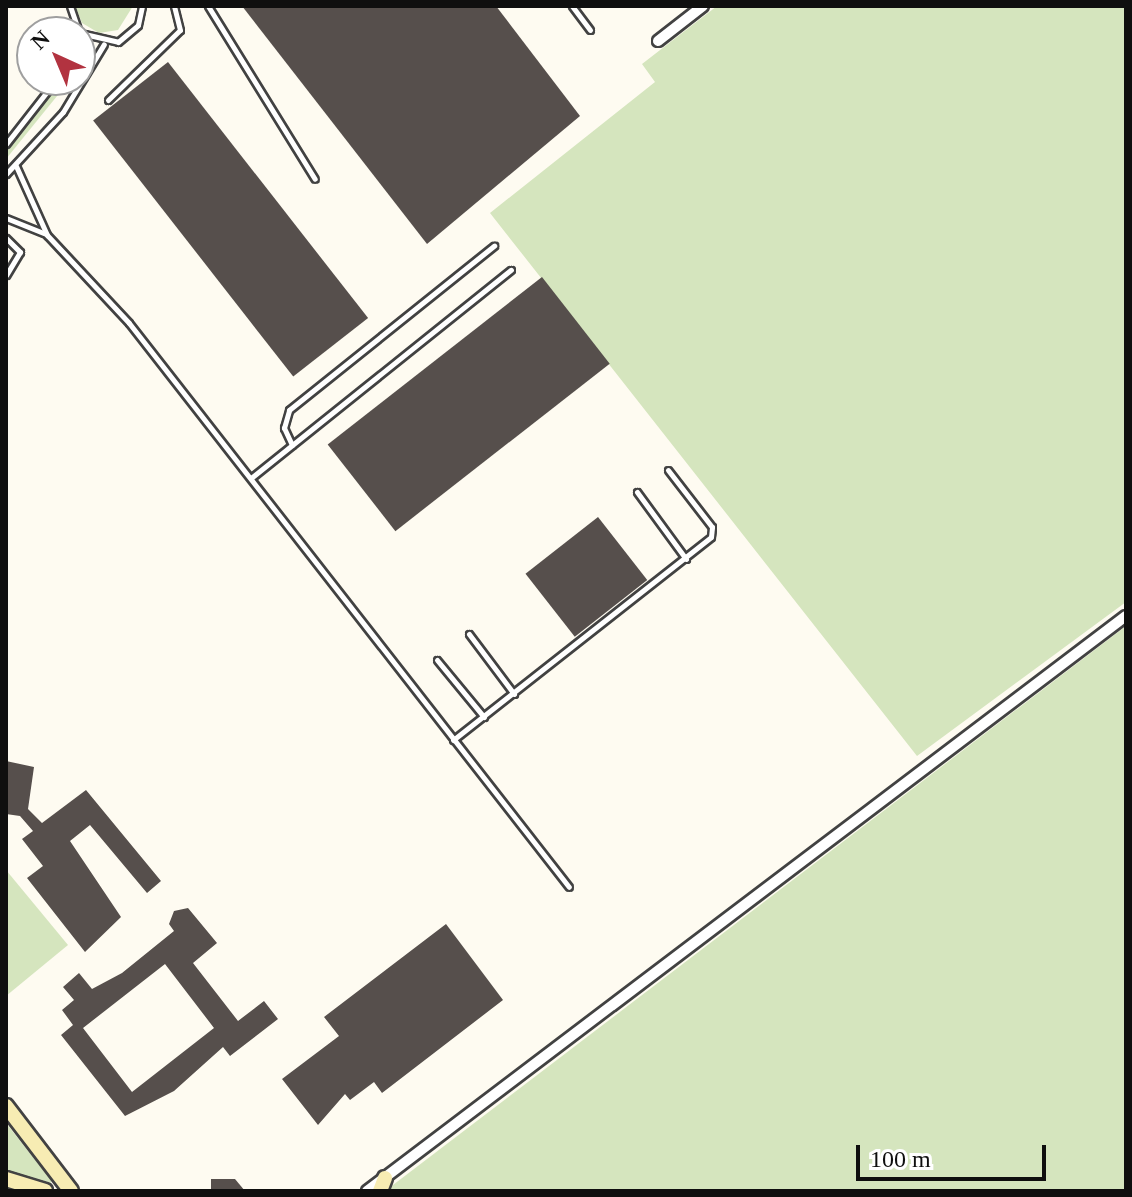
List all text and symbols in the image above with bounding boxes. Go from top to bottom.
north arrow [16,16,96,96]
text: N [26,25,55,54]
scale bar [860,1129,1050,1179]
text: 100 m [870,1146,931,1172]

